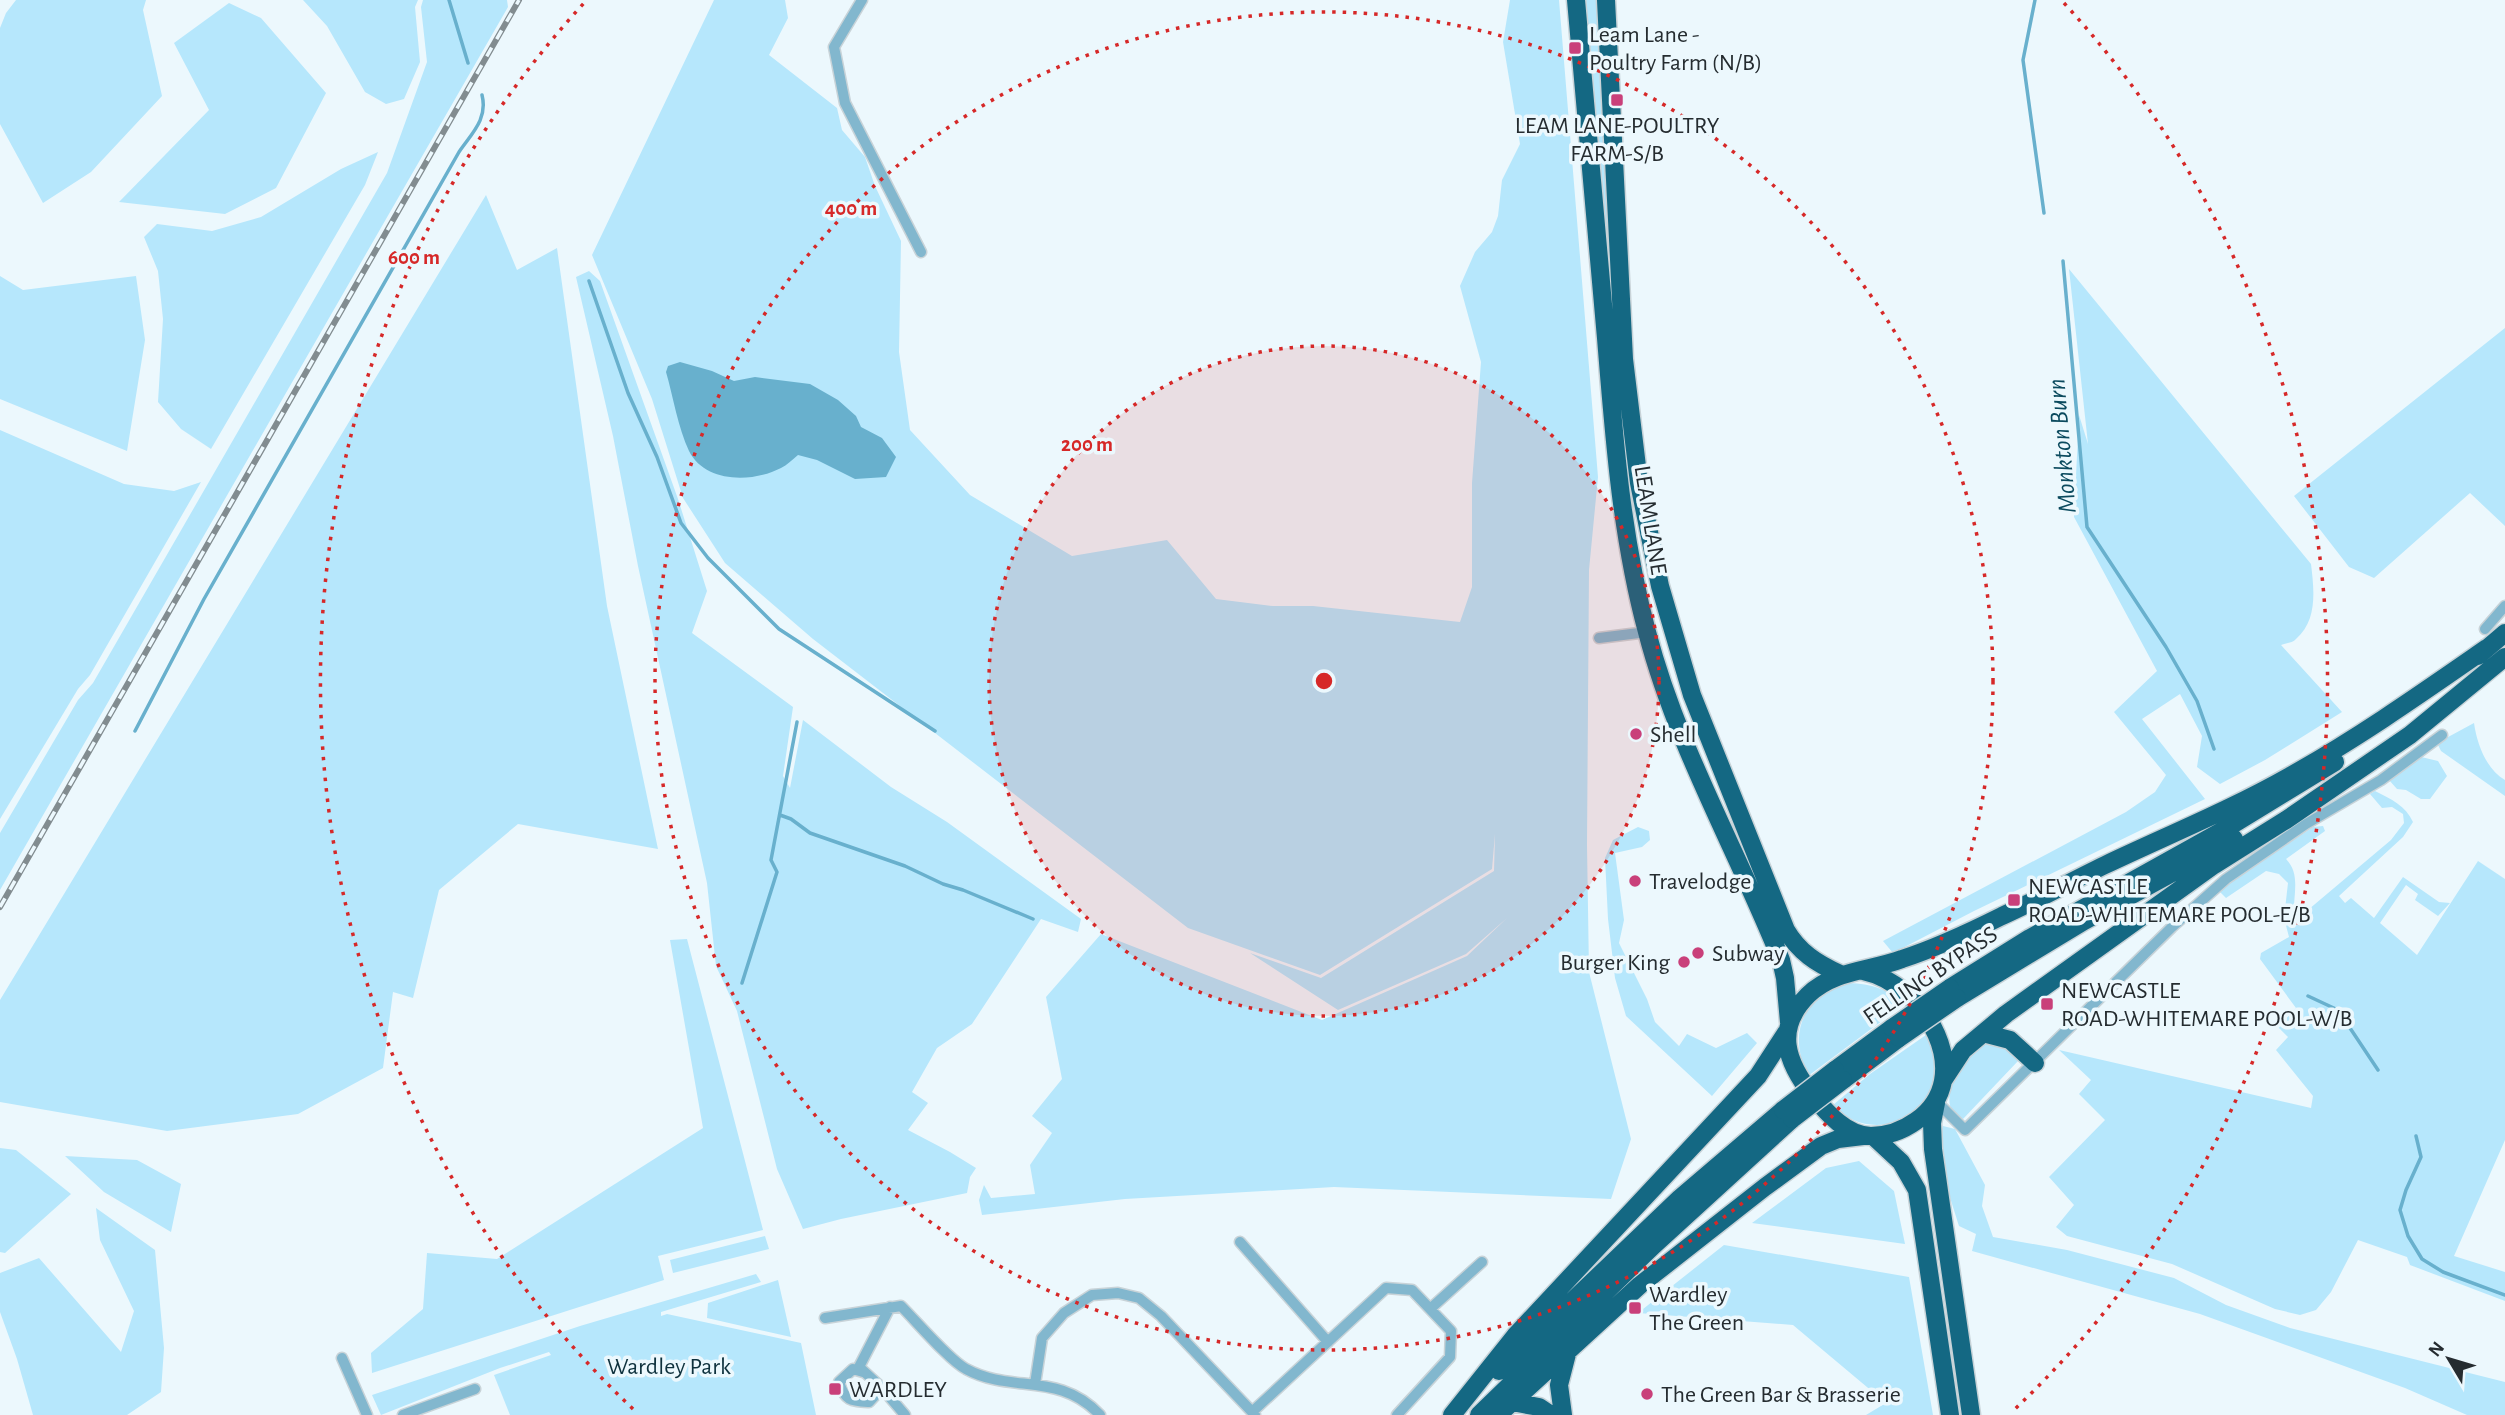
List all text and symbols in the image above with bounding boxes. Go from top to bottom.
place label: Leam Lane - Poultry Farm (N/B) [1589,23,1762,75]
marker: Leam Lane - Poultry Farm (N/B) [1567,40,1583,56]
marker: LEAM LANE-POULTRY FARM-S/B [1609,92,1625,108]
place label: LEAM LANE-POULTRY FARM-S/B [1515,114,1720,166]
text: 400 m [825,198,877,219]
text: 600 m [388,247,440,268]
water label: Monkton Burn [2043,378,2081,514]
text: 200 m [1061,434,1113,455]
street label: LEAM LANE [1630,464,1671,577]
centre of rings [1312,669,1336,693]
place label: Shell [1650,723,1697,747]
marker: Shell [1628,726,1644,742]
place label: Travelodge [1649,870,1751,894]
marker: Travelodge [1627,873,1643,889]
place label: NEWCASTLE ROAD-WHITEMARE POOL-E/B [2028,875,2311,927]
marker: NEWCASTLE ROAD-WHITEMARE POOL-E/B [2006,892,2022,908]
street label: FELLING BYPASS [1859,922,2002,1029]
place label: Subway [1712,942,1784,966]
marker: Subway [1690,945,1706,961]
place label: Burger King [1560,951,1670,975]
marker: Burger King [1676,954,1692,970]
place label: NEWCASTLE ROAD-WHITEMARE POOL-W/B [2061,979,2352,1031]
marker: NEWCASTLE ROAD-WHITEMARE POOL-W/B [2039,996,2055,1012]
place label: Wardley The Green [1649,1283,1744,1335]
marker: Wardley The Green [1627,1300,1643,1316]
north arrow [2414,1324,2484,1394]
text: N [2425,1338,2448,1361]
park label: Wardley Park [607,1355,731,1379]
place label: WARDLEY [849,1378,947,1402]
marker: WARDLEY [827,1381,843,1397]
place label: The Green Bar & Brasserie [1661,1383,1901,1407]
marker: The Green Bar & Brasserie [1639,1386,1655,1402]

